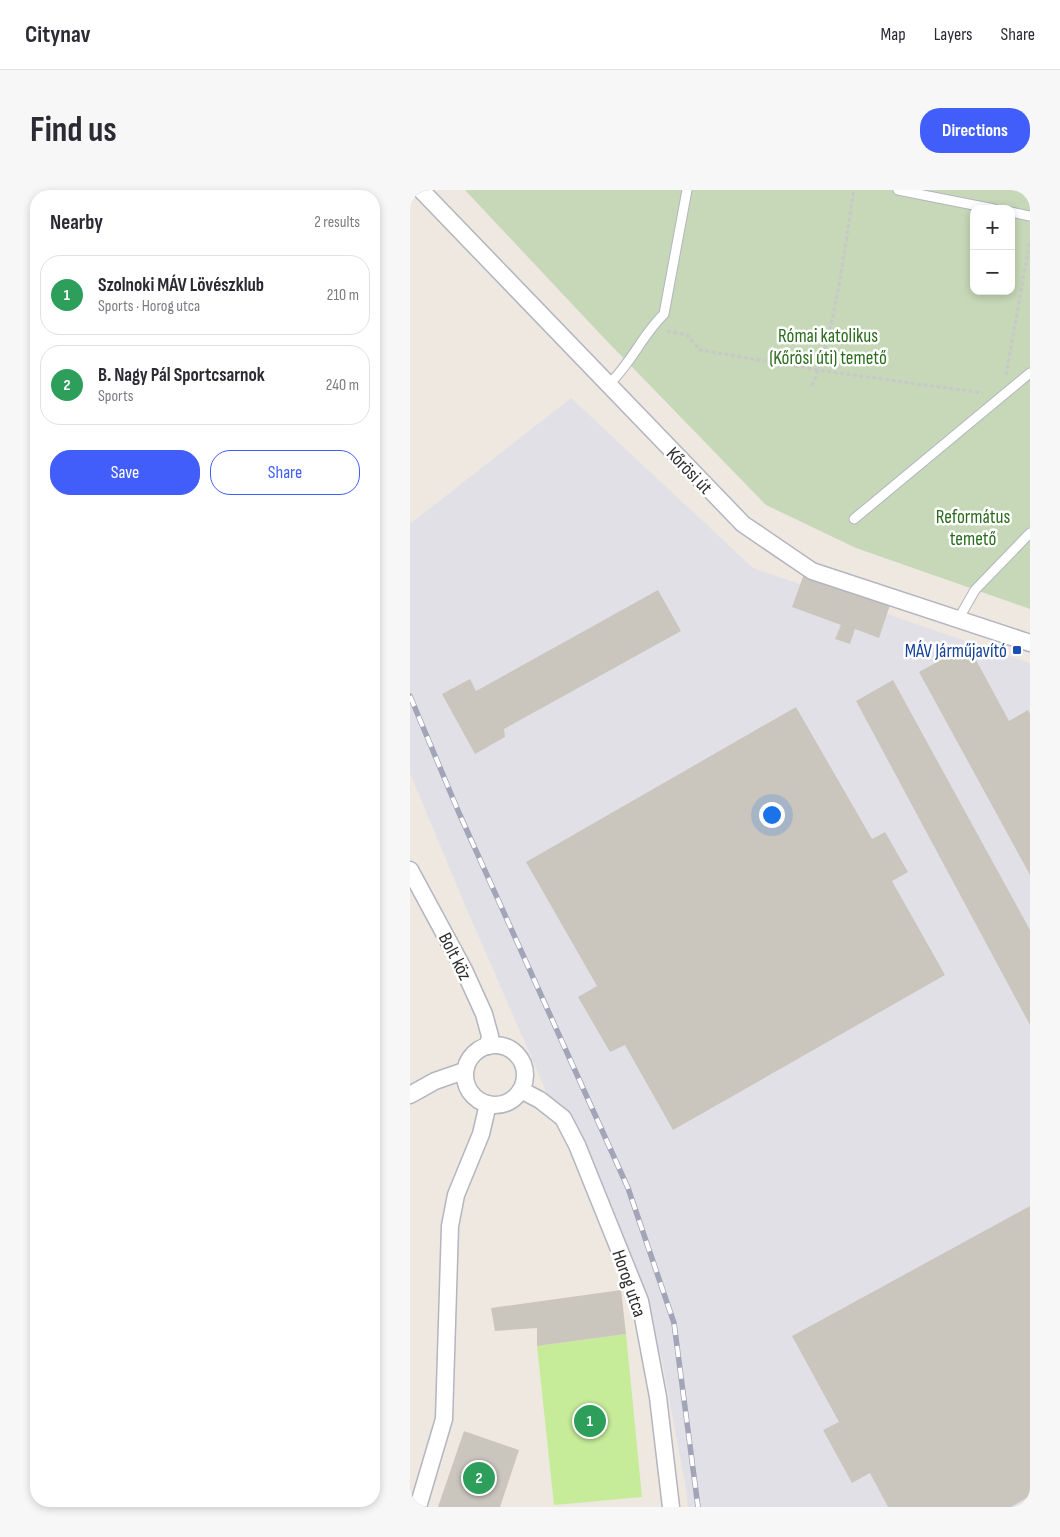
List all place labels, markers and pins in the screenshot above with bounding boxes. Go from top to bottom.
place label: MÁV Járműjavító [905,640,1007,663]
marker: MÁV Járműjavító [1011,644,1023,656]
pin: 1 [574,1402,606,1440]
pin: 2 [463,1459,495,1497]

